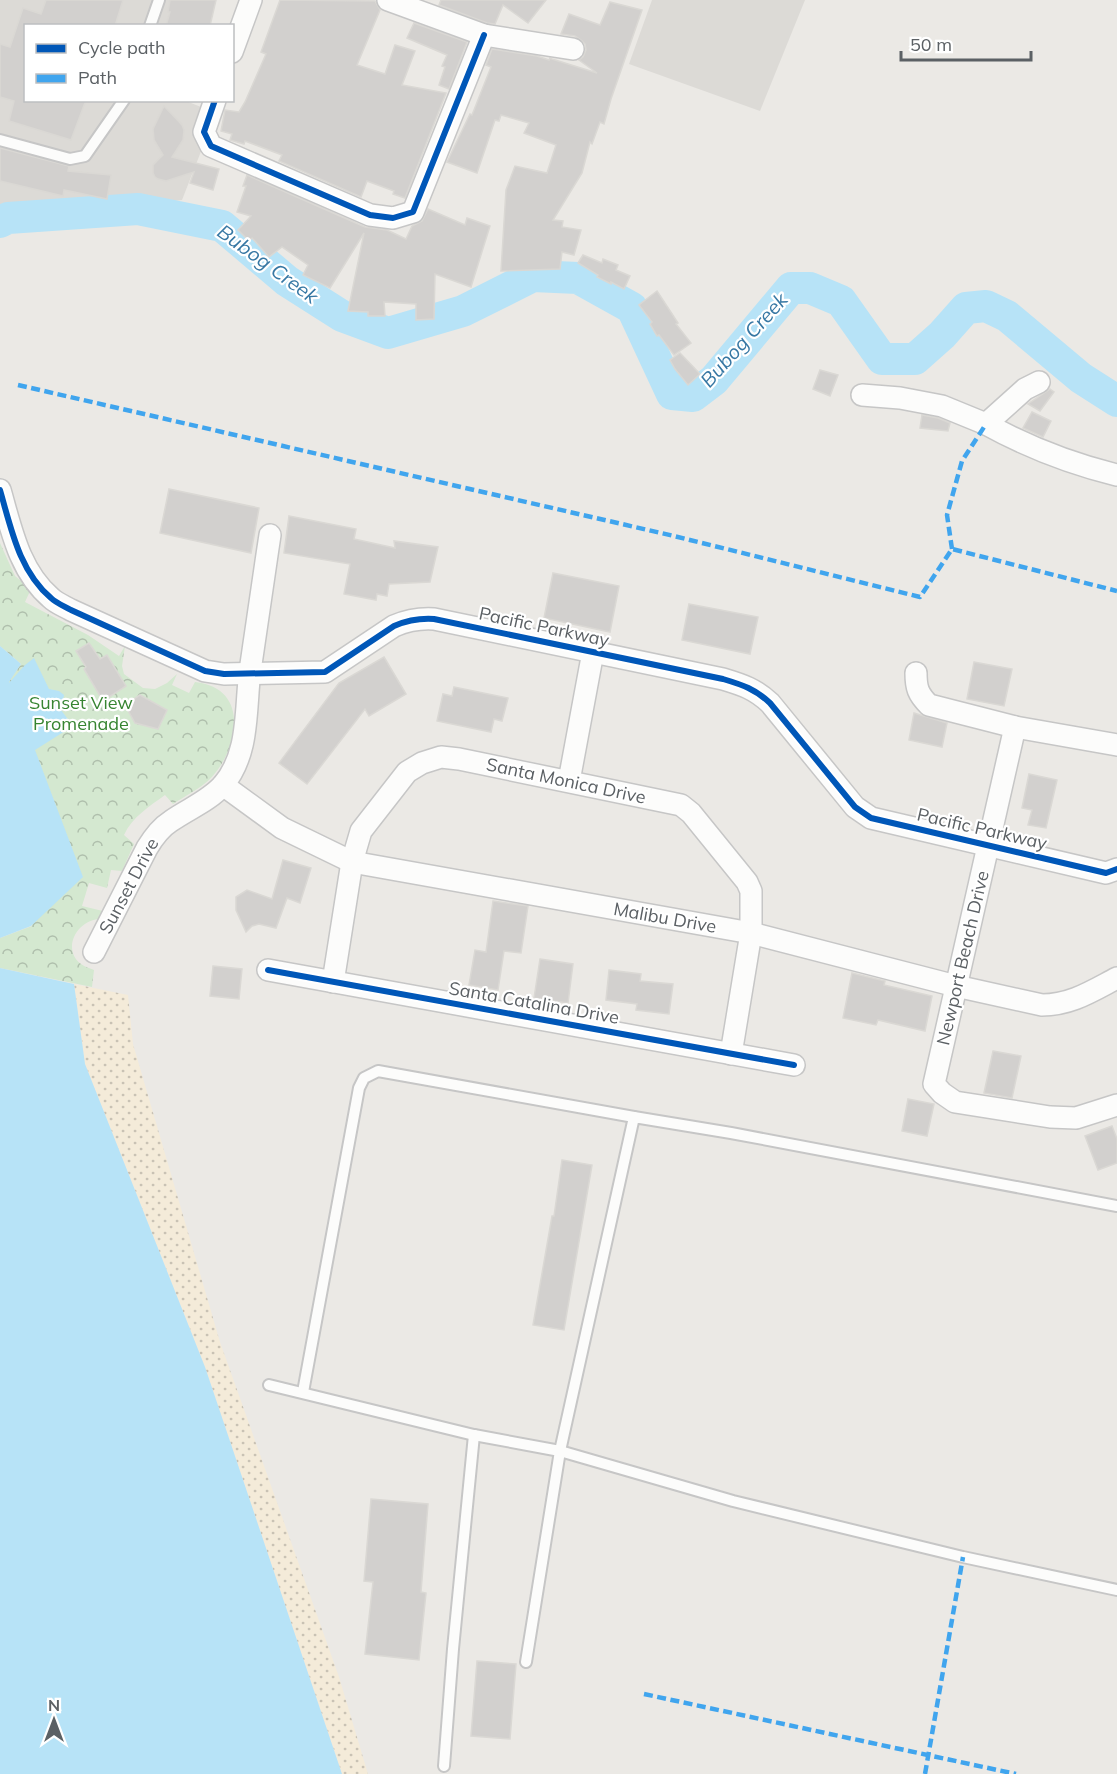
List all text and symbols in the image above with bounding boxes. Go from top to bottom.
legend [24,24,234,102]
scale bar [901,24,1032,62]
text: 50 m [910,33,952,56]
text: Cycle path [78,36,165,59]
text: Path [78,66,117,89]
water label: Bubog Creek [213,219,324,309]
water label: Bubog Creek [695,287,793,392]
street label: Pacific Parkway [477,601,612,652]
park label: Sunset View Promenade [29,691,133,735]
street label: Santa Monica Drive [484,752,648,809]
street label: Pacific Parkway [915,802,1050,855]
street label: Sunset Drive [94,834,163,938]
street label: Newport Beach Drive [931,868,994,1047]
street label: Malibu Drive [612,897,718,938]
street label: Santa Catalina Drive [447,976,621,1029]
north arrow [24,1690,84,1750]
text: N [48,1695,60,1715]

